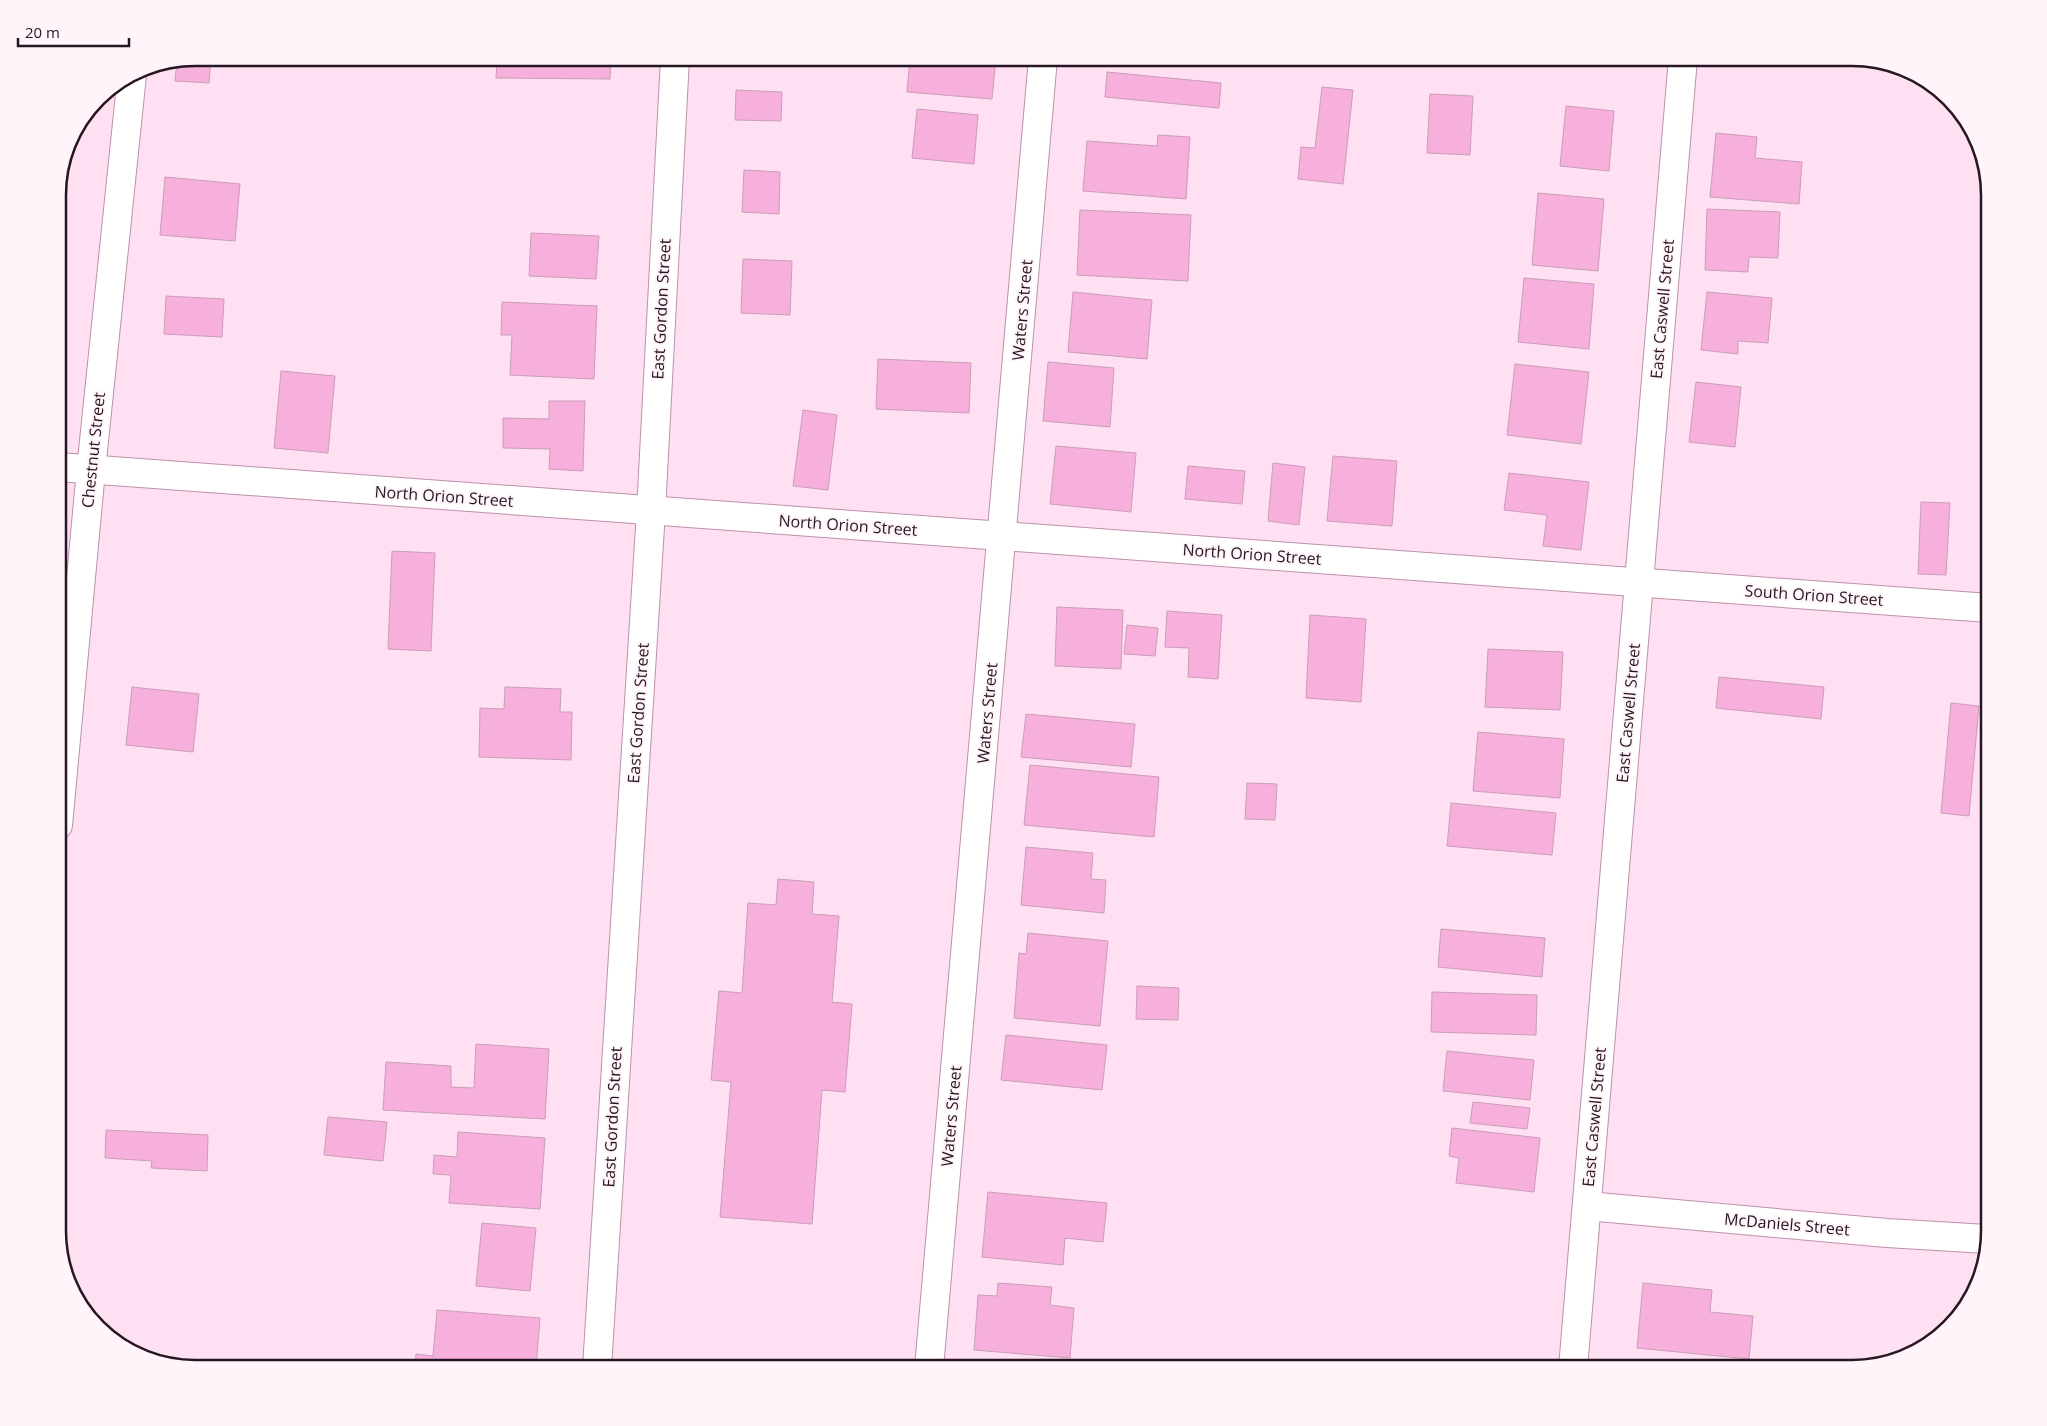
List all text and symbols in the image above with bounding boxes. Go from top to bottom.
scale bar [18,15,129,47]
text: 20 m [25,22,60,42]
street label: East Gordon Street [646,238,676,380]
street label: East Caswell Street [1645,238,1679,380]
street label: Waters Street [1007,258,1037,361]
street label: Chestnut Street [76,391,110,509]
street label: North Orion Street [374,480,514,512]
street label: North Orion Street [778,509,918,541]
street label: North Orion Street [1182,538,1322,570]
street label: South Orion Street [1744,579,1884,611]
street label: East Gordon Street [622,642,654,784]
street label: East Caswell Street [1611,642,1645,784]
street label: Waters Street [972,661,1002,764]
street label: East Gordon Street [597,1046,627,1188]
street label: East Caswell Street [1577,1046,1611,1188]
street label: Waters Street [936,1064,966,1167]
street label: McDaniels Street [1723,1208,1851,1240]

